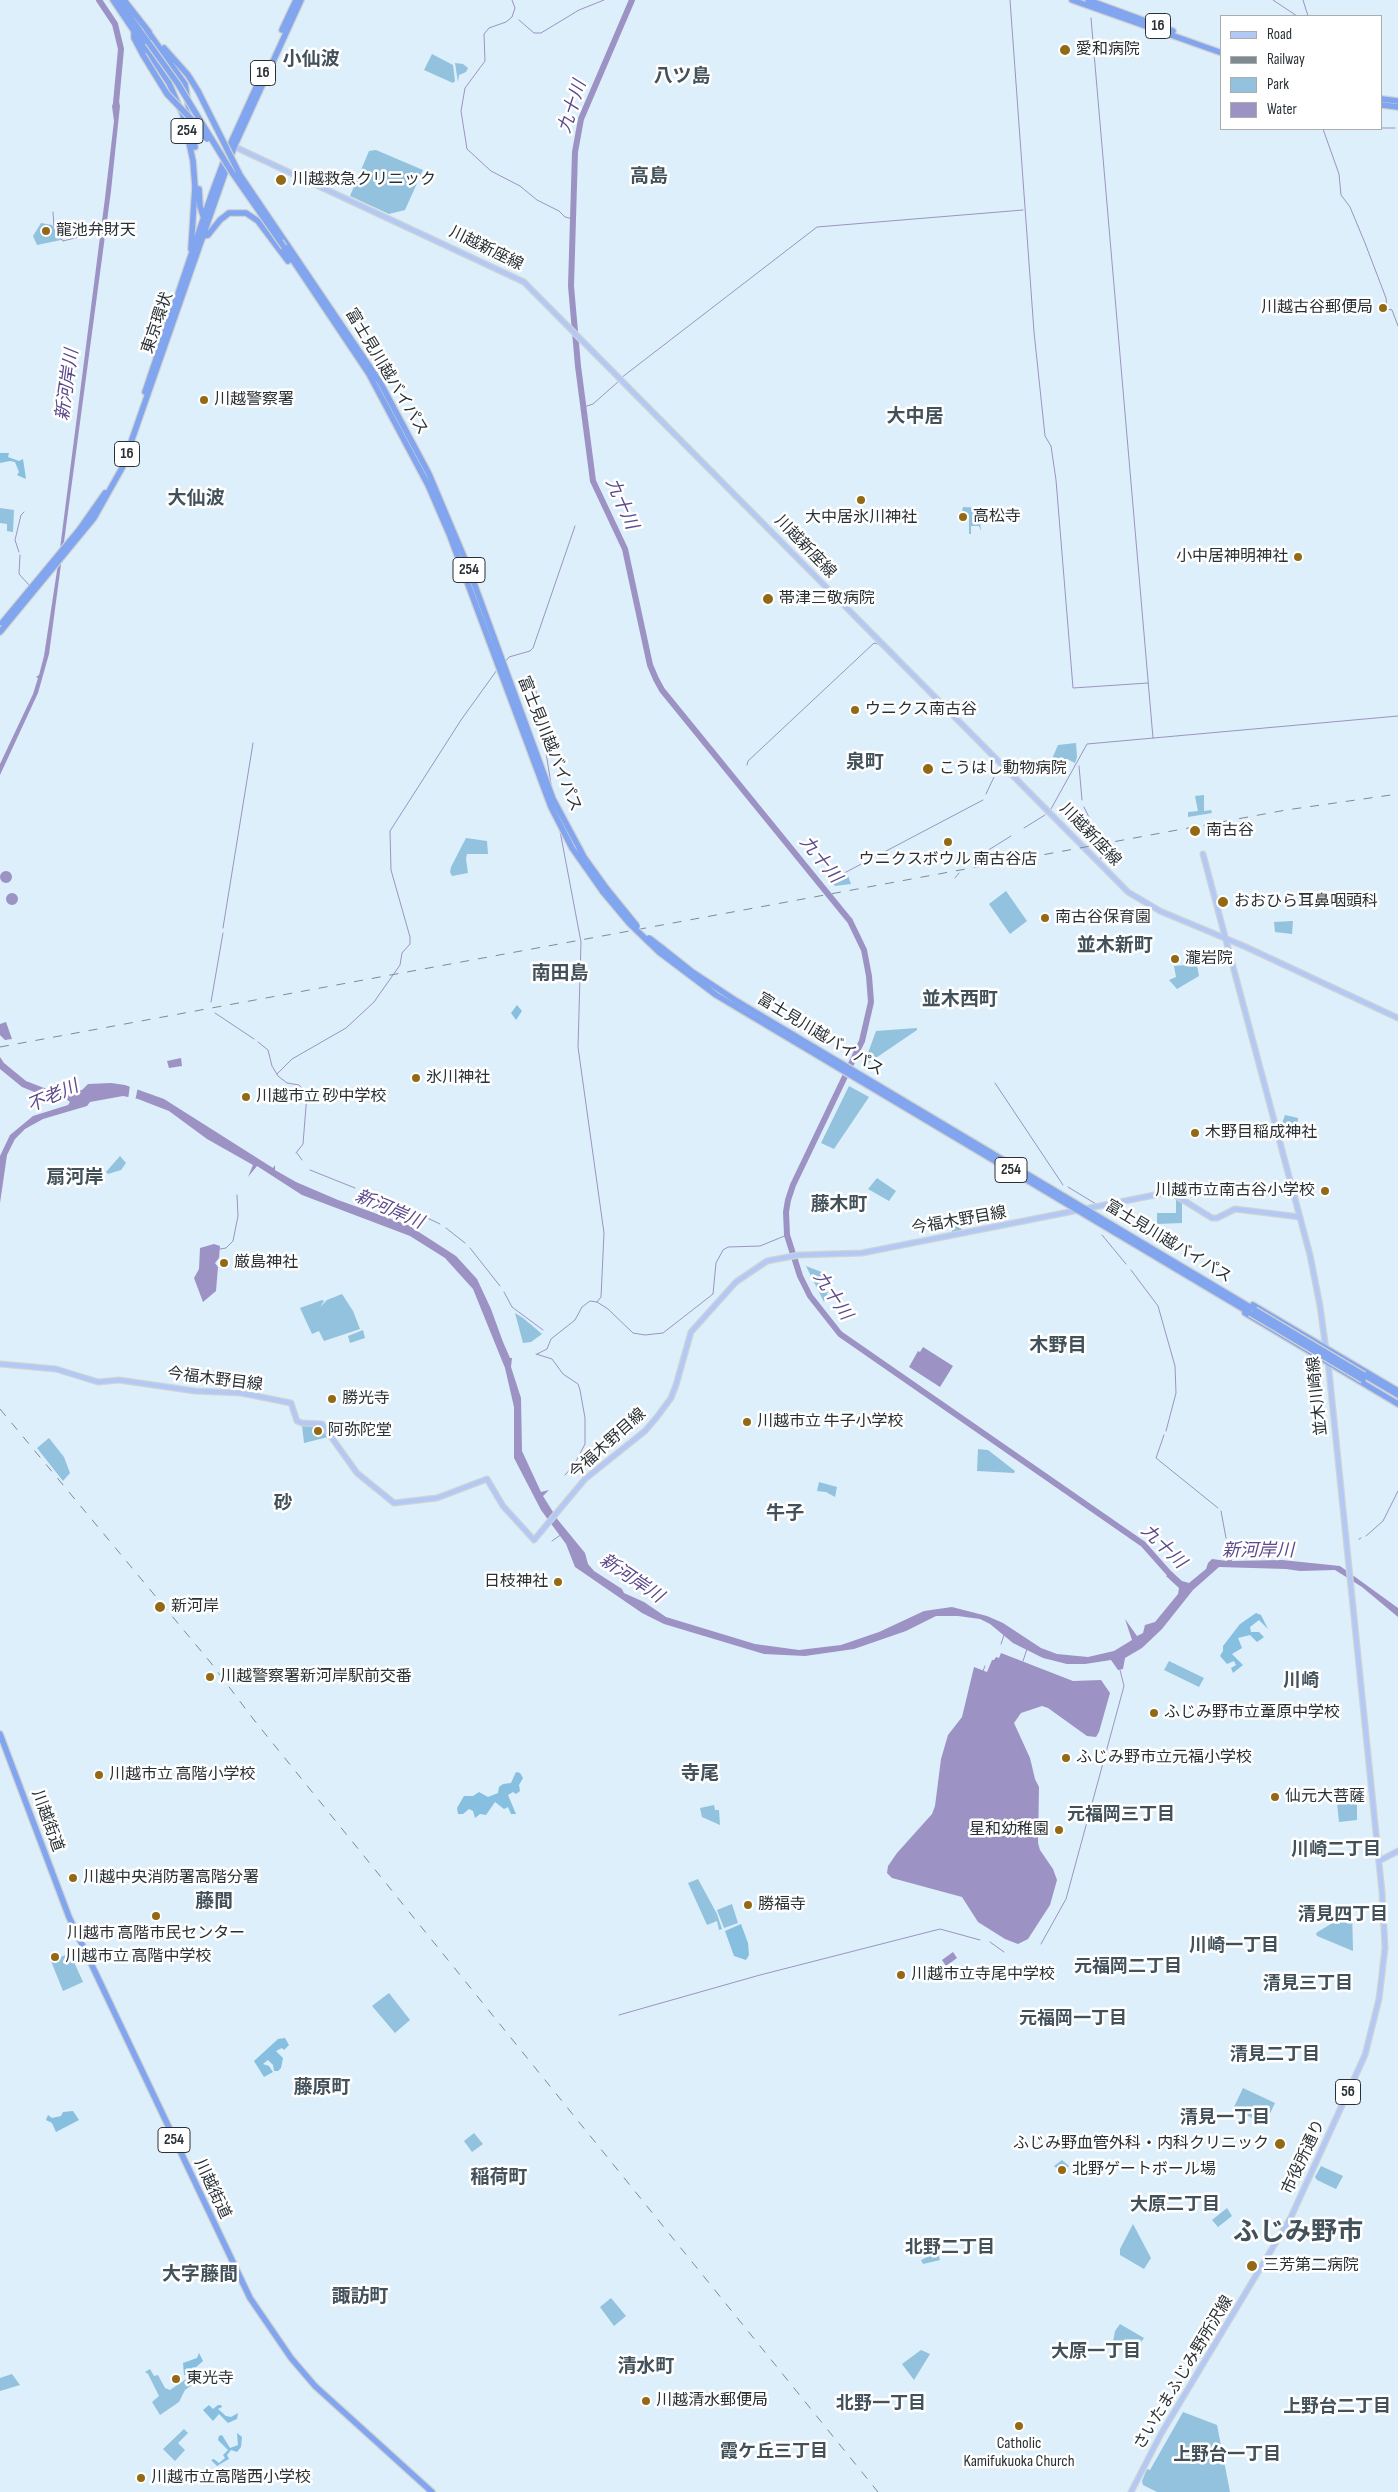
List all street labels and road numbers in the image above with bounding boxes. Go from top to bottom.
road number: 16 [1146,14,1170,38]
road number: 16 [250,60,276,86]
road number: 254 [171,118,203,144]
street label: 川越新座線 [446,223,526,275]
street label: 東京環状 [139,290,177,356]
street label: 富士見川越バイパス [341,305,431,439]
road number: 16 [114,442,140,466]
street label: 川越新座線 [770,512,840,582]
road number: 254 [453,558,485,582]
street label: 富士見川越バイパス [513,674,585,814]
street label: 川越新座線 [1055,800,1125,870]
street label: 富士見川越バイパス [753,990,887,1080]
road number: 254 [995,1158,1027,1182]
street label: 富士見川越バイパス [1101,1197,1235,1287]
street label: 今福木野目線 [910,1203,1008,1239]
street label: 並木川崎線 [1304,1355,1332,1437]
street label: 今福木野目線 [166,1365,264,1395]
street label: 今福木野目線 [566,1405,650,1483]
street label: 川越街道 [27,1788,67,1854]
road number: 56 [1336,2080,1360,2104]
street label: 市役所通り [1278,2117,1330,2197]
road number: 254 [158,2128,190,2152]
street label: 川越街道 [190,2156,234,2222]
street label: さいたまふじみ野所沢線 [1130,2293,1238,2453]

